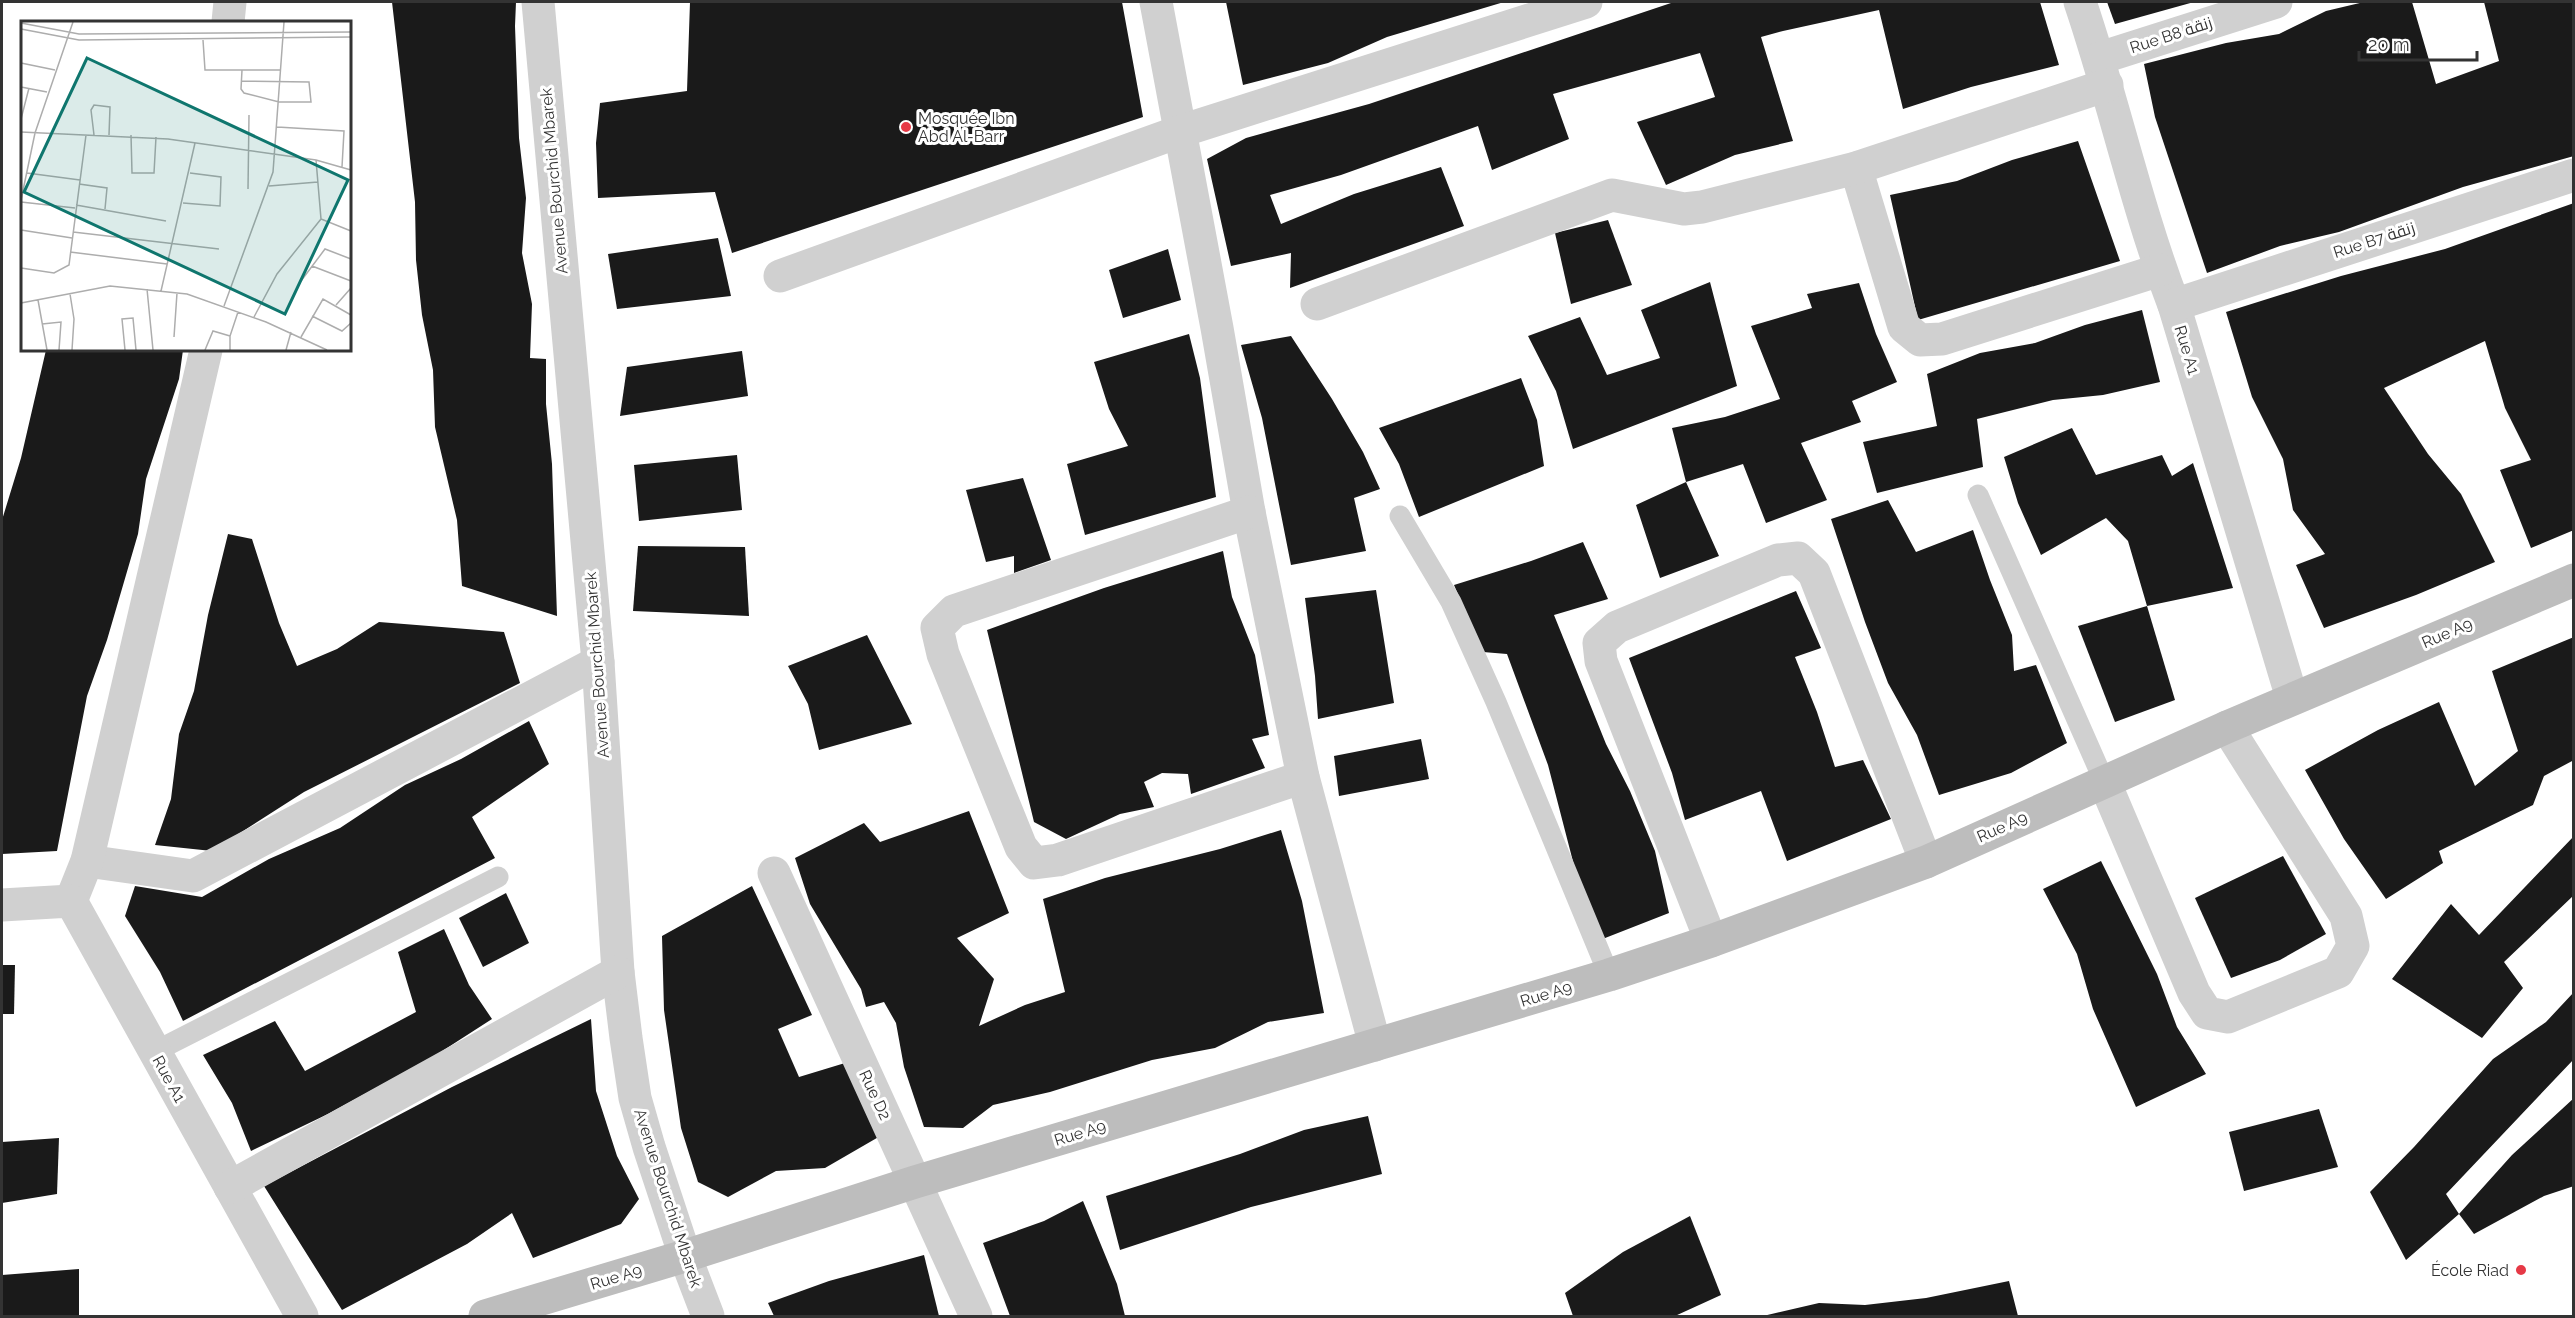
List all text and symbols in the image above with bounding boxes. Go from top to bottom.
street label: Rue B8 زنقة [2127,13,2215,57]
inset map [21,21,351,351]
scale bar [2359,24,2478,62]
text: 20 m [2368,34,2410,55]
street label: Avenue Bourchid Mbarek [536,87,572,275]
place label: Mosquée Ibn Abd Al-Barr [918,109,1015,146]
marker: Mosquée Ibn Abd Al-Barr [899,120,913,134]
street label: Rue B7 زنقة [2331,218,2417,262]
street label: Rue A1 [2171,323,2204,377]
street label: Avenue Bourchid Mbarek [581,571,613,759]
street label: Rue A9 [2419,614,2475,652]
street label: Rue A9 [1974,808,2030,846]
street label: Rue A9 [1518,977,1574,1011]
street label: Rue A1 [148,1052,190,1106]
street label: Rue D2 [855,1067,895,1123]
street label: Avenue Bourchid Mbarek [630,1106,706,1290]
street label: Rue A9 [1052,1116,1108,1150]
street label: Rue A9 [588,1260,644,1294]
place label: École Riad [2431,1260,2509,1280]
marker: École Riad [2514,1263,2528,1277]

